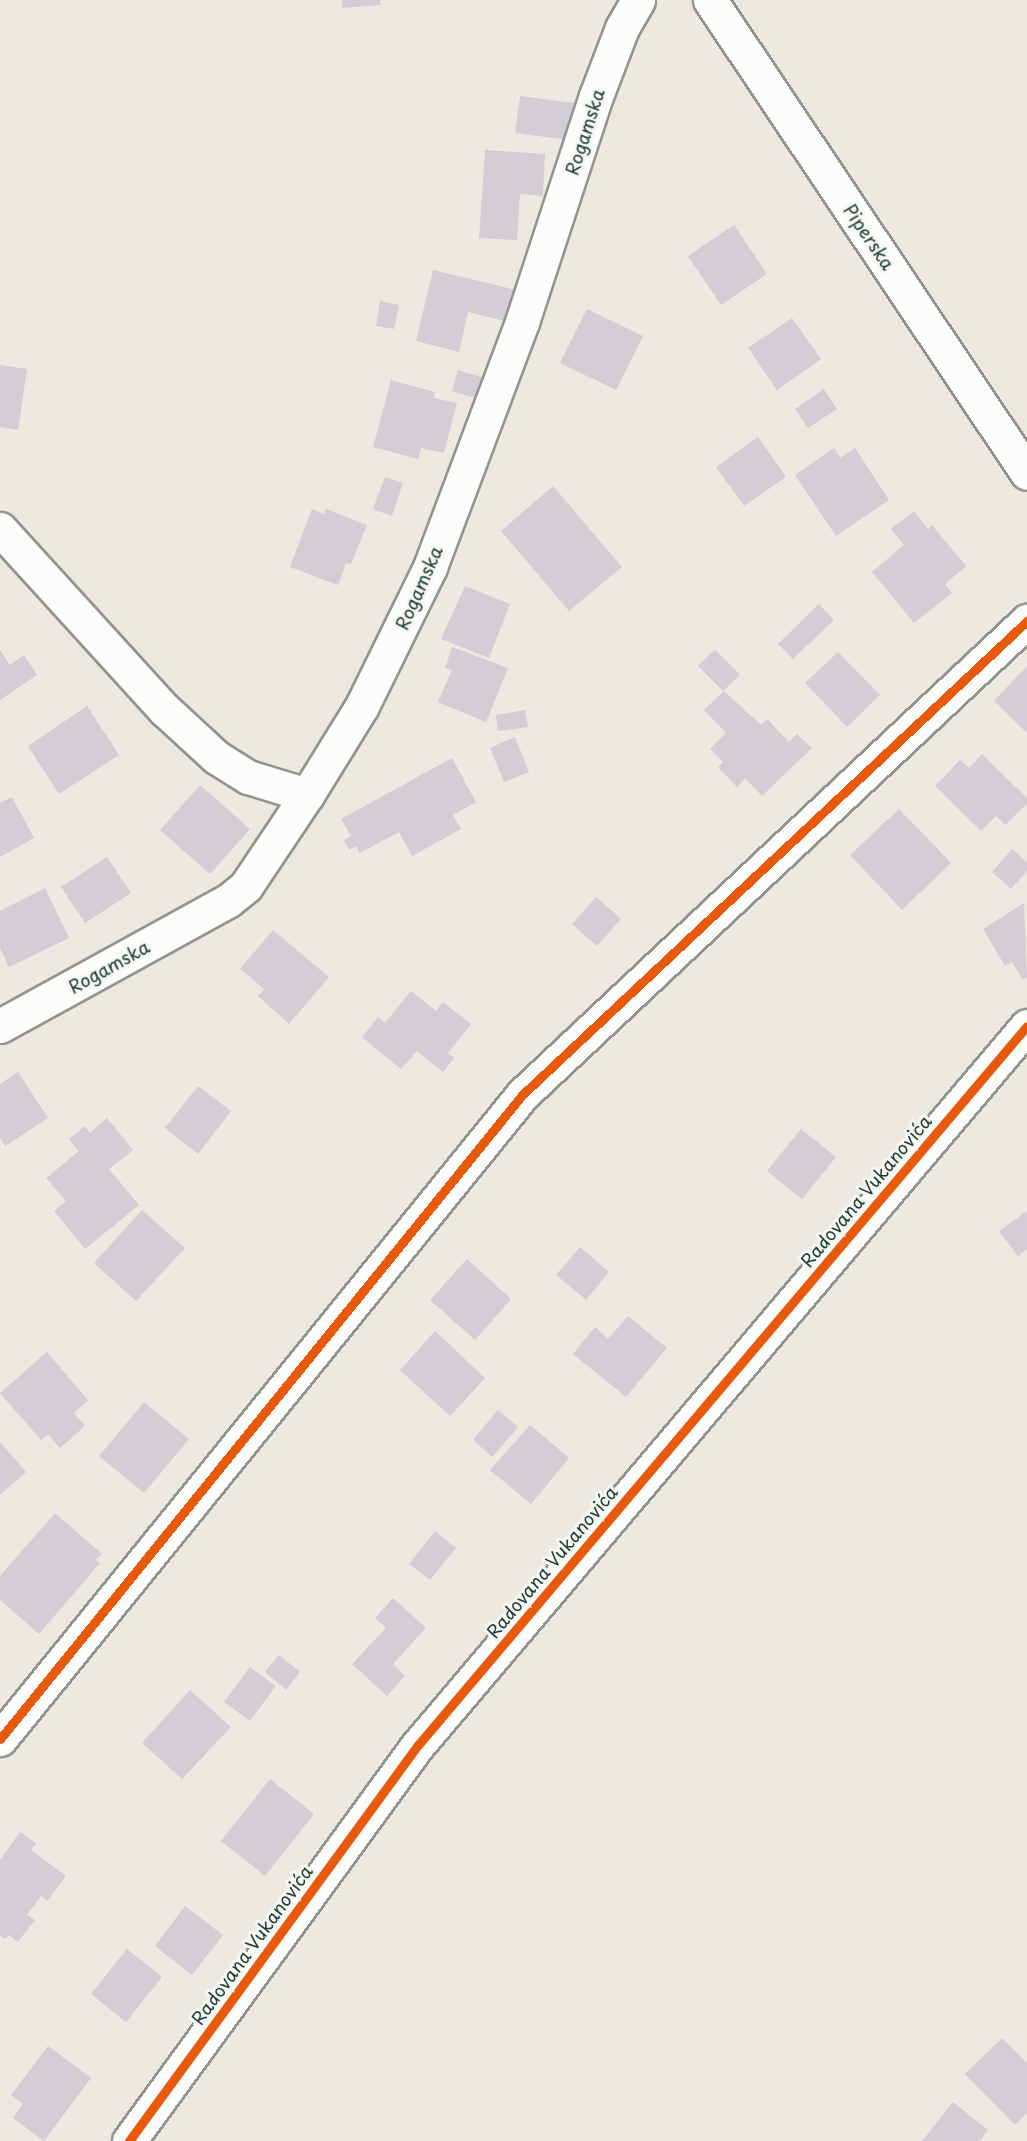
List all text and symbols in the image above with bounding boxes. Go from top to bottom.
street label: Rogamska [561,86,609,178]
street label: Piperska [839,200,899,274]
street label: Rogamska [391,543,447,633]
street label: Rogamska [65,936,153,998]
street label: Radovana Vukanovića [796,1110,936,1272]
street label: Radovana Vukanovića [482,1481,622,1643]
street label: Radovana Vukanovića [187,1861,317,2029]

